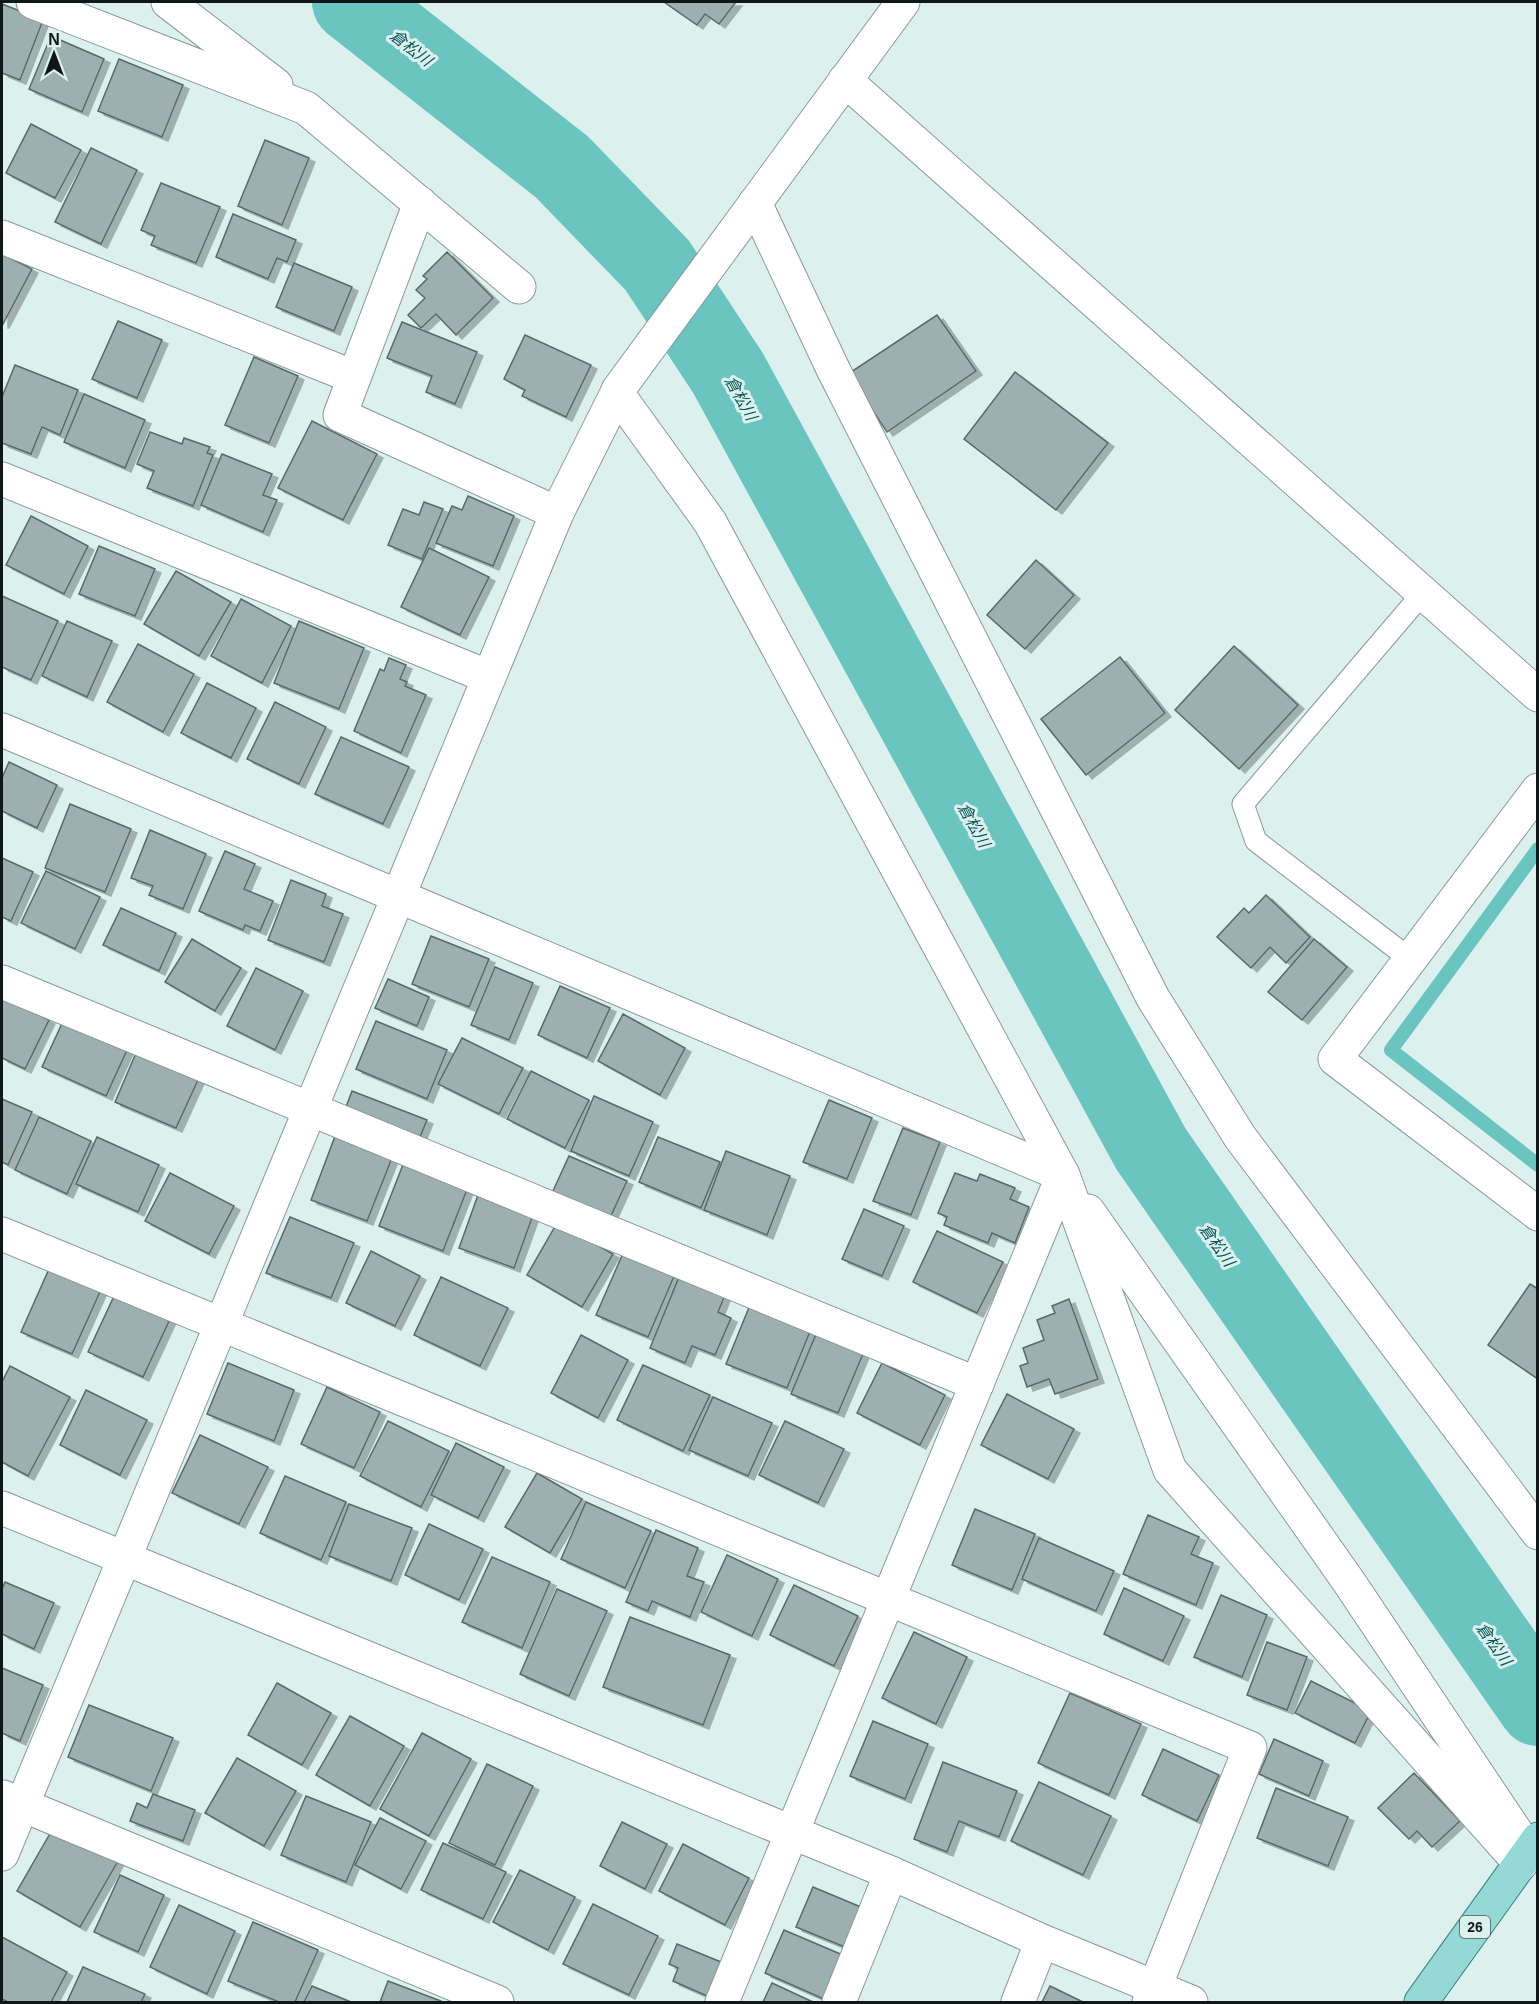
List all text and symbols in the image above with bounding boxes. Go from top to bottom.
north arrow [24,24,84,84]
water label: 倉松川 [387,27,437,71]
text: N [48,31,60,48]
water label: 倉松川 [722,373,761,425]
water label: 倉松川 [955,800,994,852]
water label: 倉松川 [1196,1220,1239,1271]
water label: 倉松川 [1473,1619,1516,1670]
road number: 26 [1460,1916,1490,1938]

